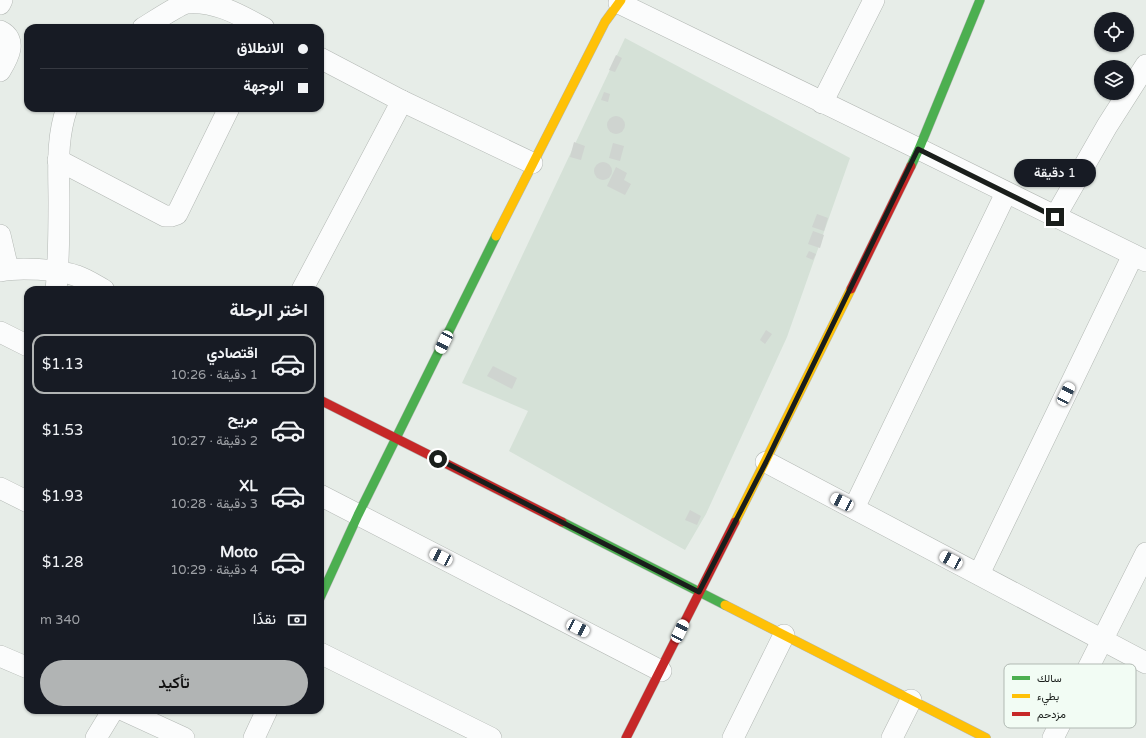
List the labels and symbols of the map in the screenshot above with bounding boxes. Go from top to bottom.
callout: 1 دقيقة [1014,159,1096,187]
route end [1046,208,1064,226]
car [433,329,455,355]
car [1055,381,1077,407]
route start [429,450,447,468]
car [829,491,855,513]
car [428,546,454,568]
car [938,549,964,571]
car [565,617,591,639]
car [669,618,691,644]
legend [1004,664,1136,728]
text: سالك [1037,672,1062,685]
text: بطيء [1037,690,1059,706]
text: مزدحم [1037,708,1066,722]

